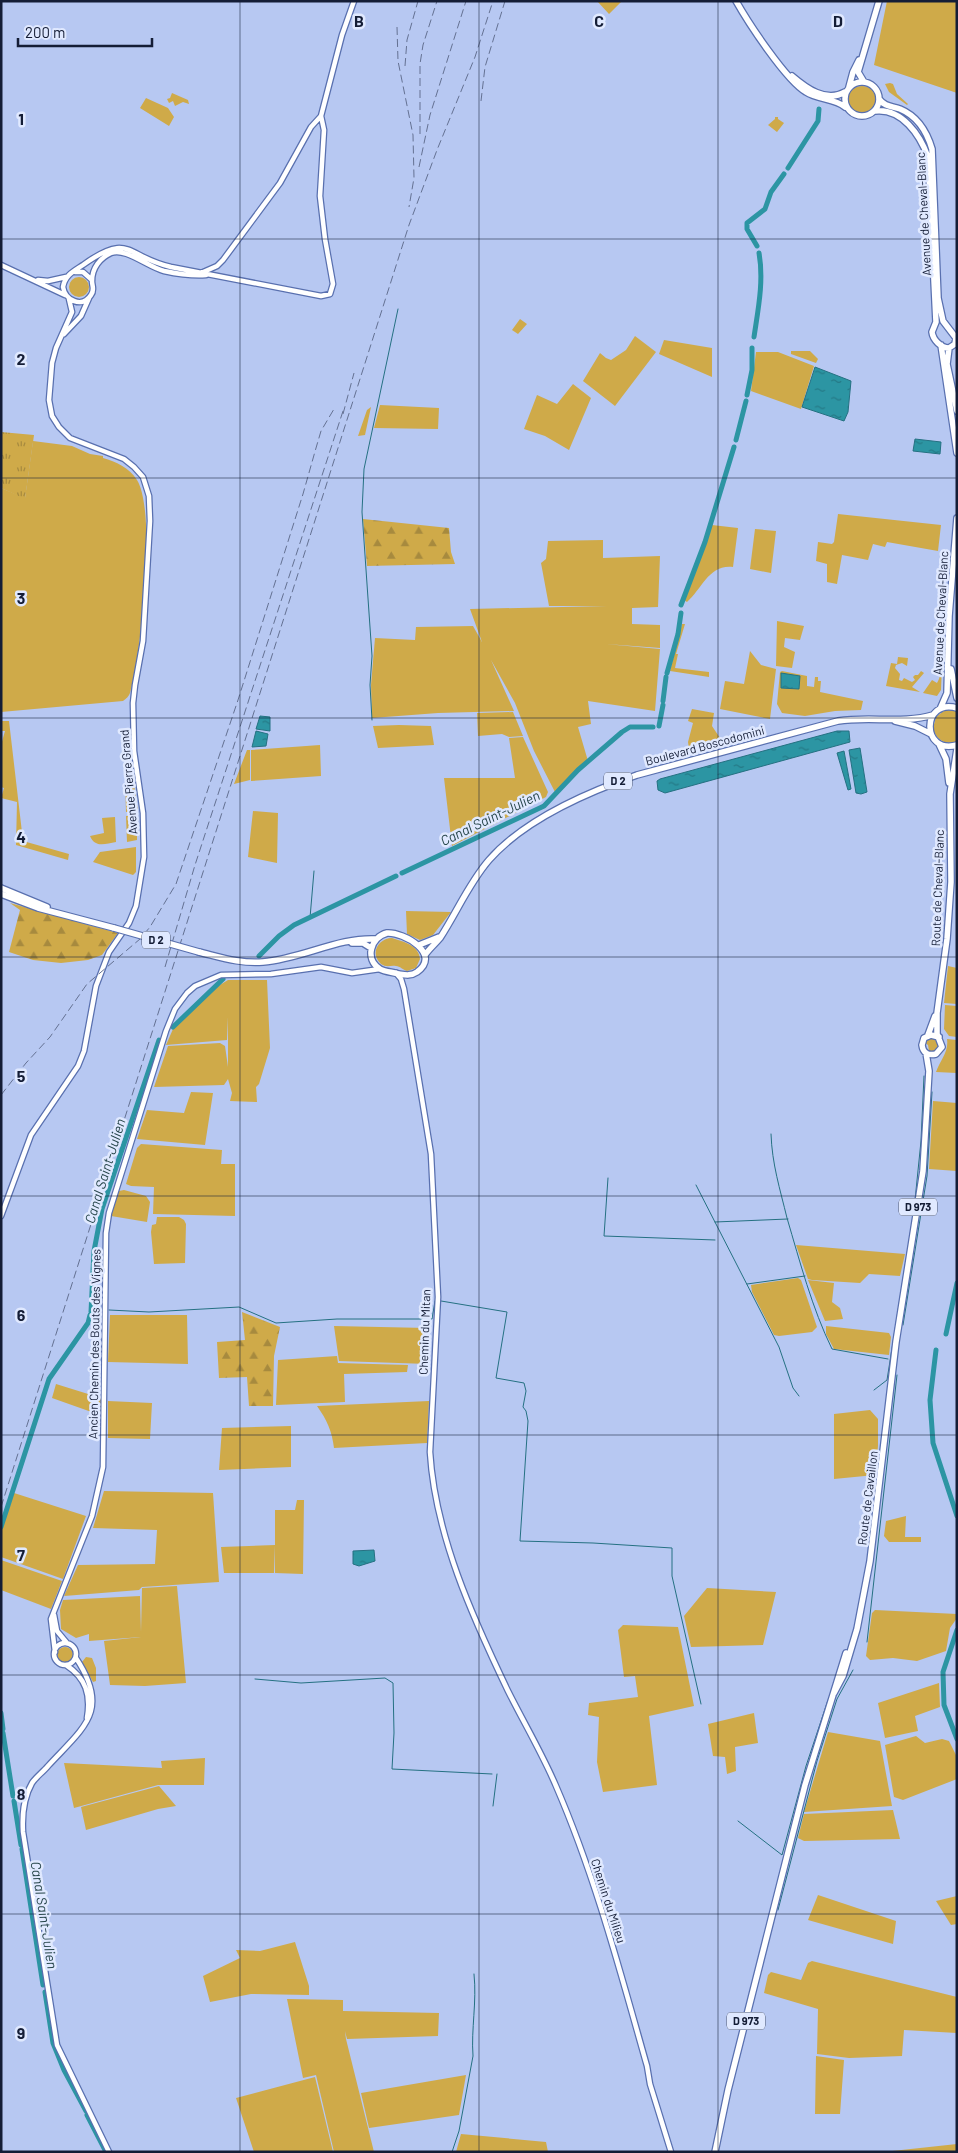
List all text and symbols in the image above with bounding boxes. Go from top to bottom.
text: B [354,11,364,30]
text: C [594,11,604,30]
text: D [833,11,843,30]
scale bar [18,15,151,47]
text: 200 m [25,23,65,41]
text: 1 [18,109,24,128]
street label: Avenue de Cheval-Blanc [913,152,933,276]
text: 2 [17,349,26,368]
street label: Avenue de Cheval-Blanc [930,551,950,675]
text: 3 [17,588,25,607]
street label: Boulevard Boscodomini [644,722,766,768]
street label: Avenue Pierre Grand [116,729,140,835]
road number: D 2 [604,772,632,789]
water label: Canal Saint-Julien [437,786,542,849]
text: 4 [16,827,26,846]
street label: Route de Cheval-Blanc [928,829,946,947]
road number: D 2 [142,932,170,948]
text: 5 [17,1066,26,1085]
water label: Canal Saint-Julien [81,1116,129,1225]
road number: D 973 [899,1198,937,1216]
street label: Ancien Chemin des Bouts des Vignes [85,1249,103,1439]
street label: Chemin du Mitan [416,1289,432,1375]
text: 6 [17,1305,26,1324]
street label: Route de Cavaillon [854,1450,880,1546]
text: 7 [17,1545,25,1564]
text: 8 [17,1784,26,1803]
street label: Chemin du Milieu [589,1857,629,1945]
water label: Canal Saint-Julien [28,1860,61,1970]
road number: D 973 [727,2012,765,2030]
text: 9 [17,2023,25,2042]

